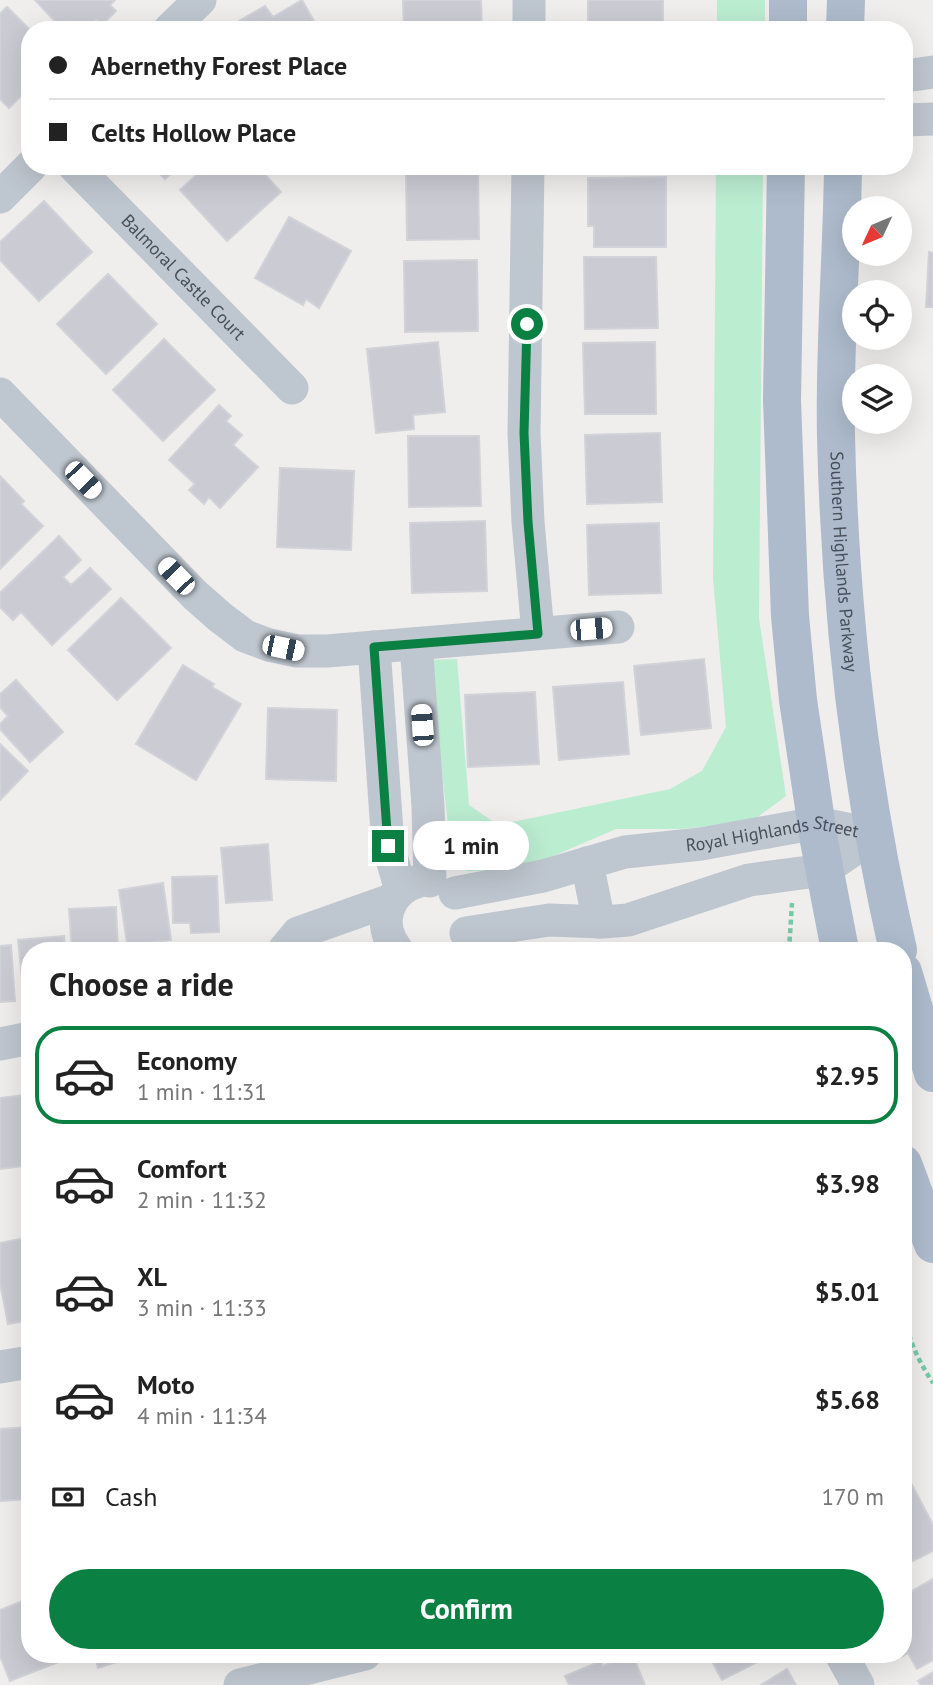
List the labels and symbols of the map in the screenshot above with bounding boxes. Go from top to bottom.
north arrow [842,196,912,266]
street label: Balmoral Castle Court [117,209,251,345]
route start [511,308,543,340]
street label: Southern Highlands Parkway [825,451,863,674]
car [61,458,106,502]
car [154,554,199,598]
car [570,617,613,641]
car [261,633,306,663]
car [411,703,434,747]
street label: Royal Highlands Street [685,810,861,857]
callout: 1 min [412,822,528,870]
route end [372,830,404,862]

